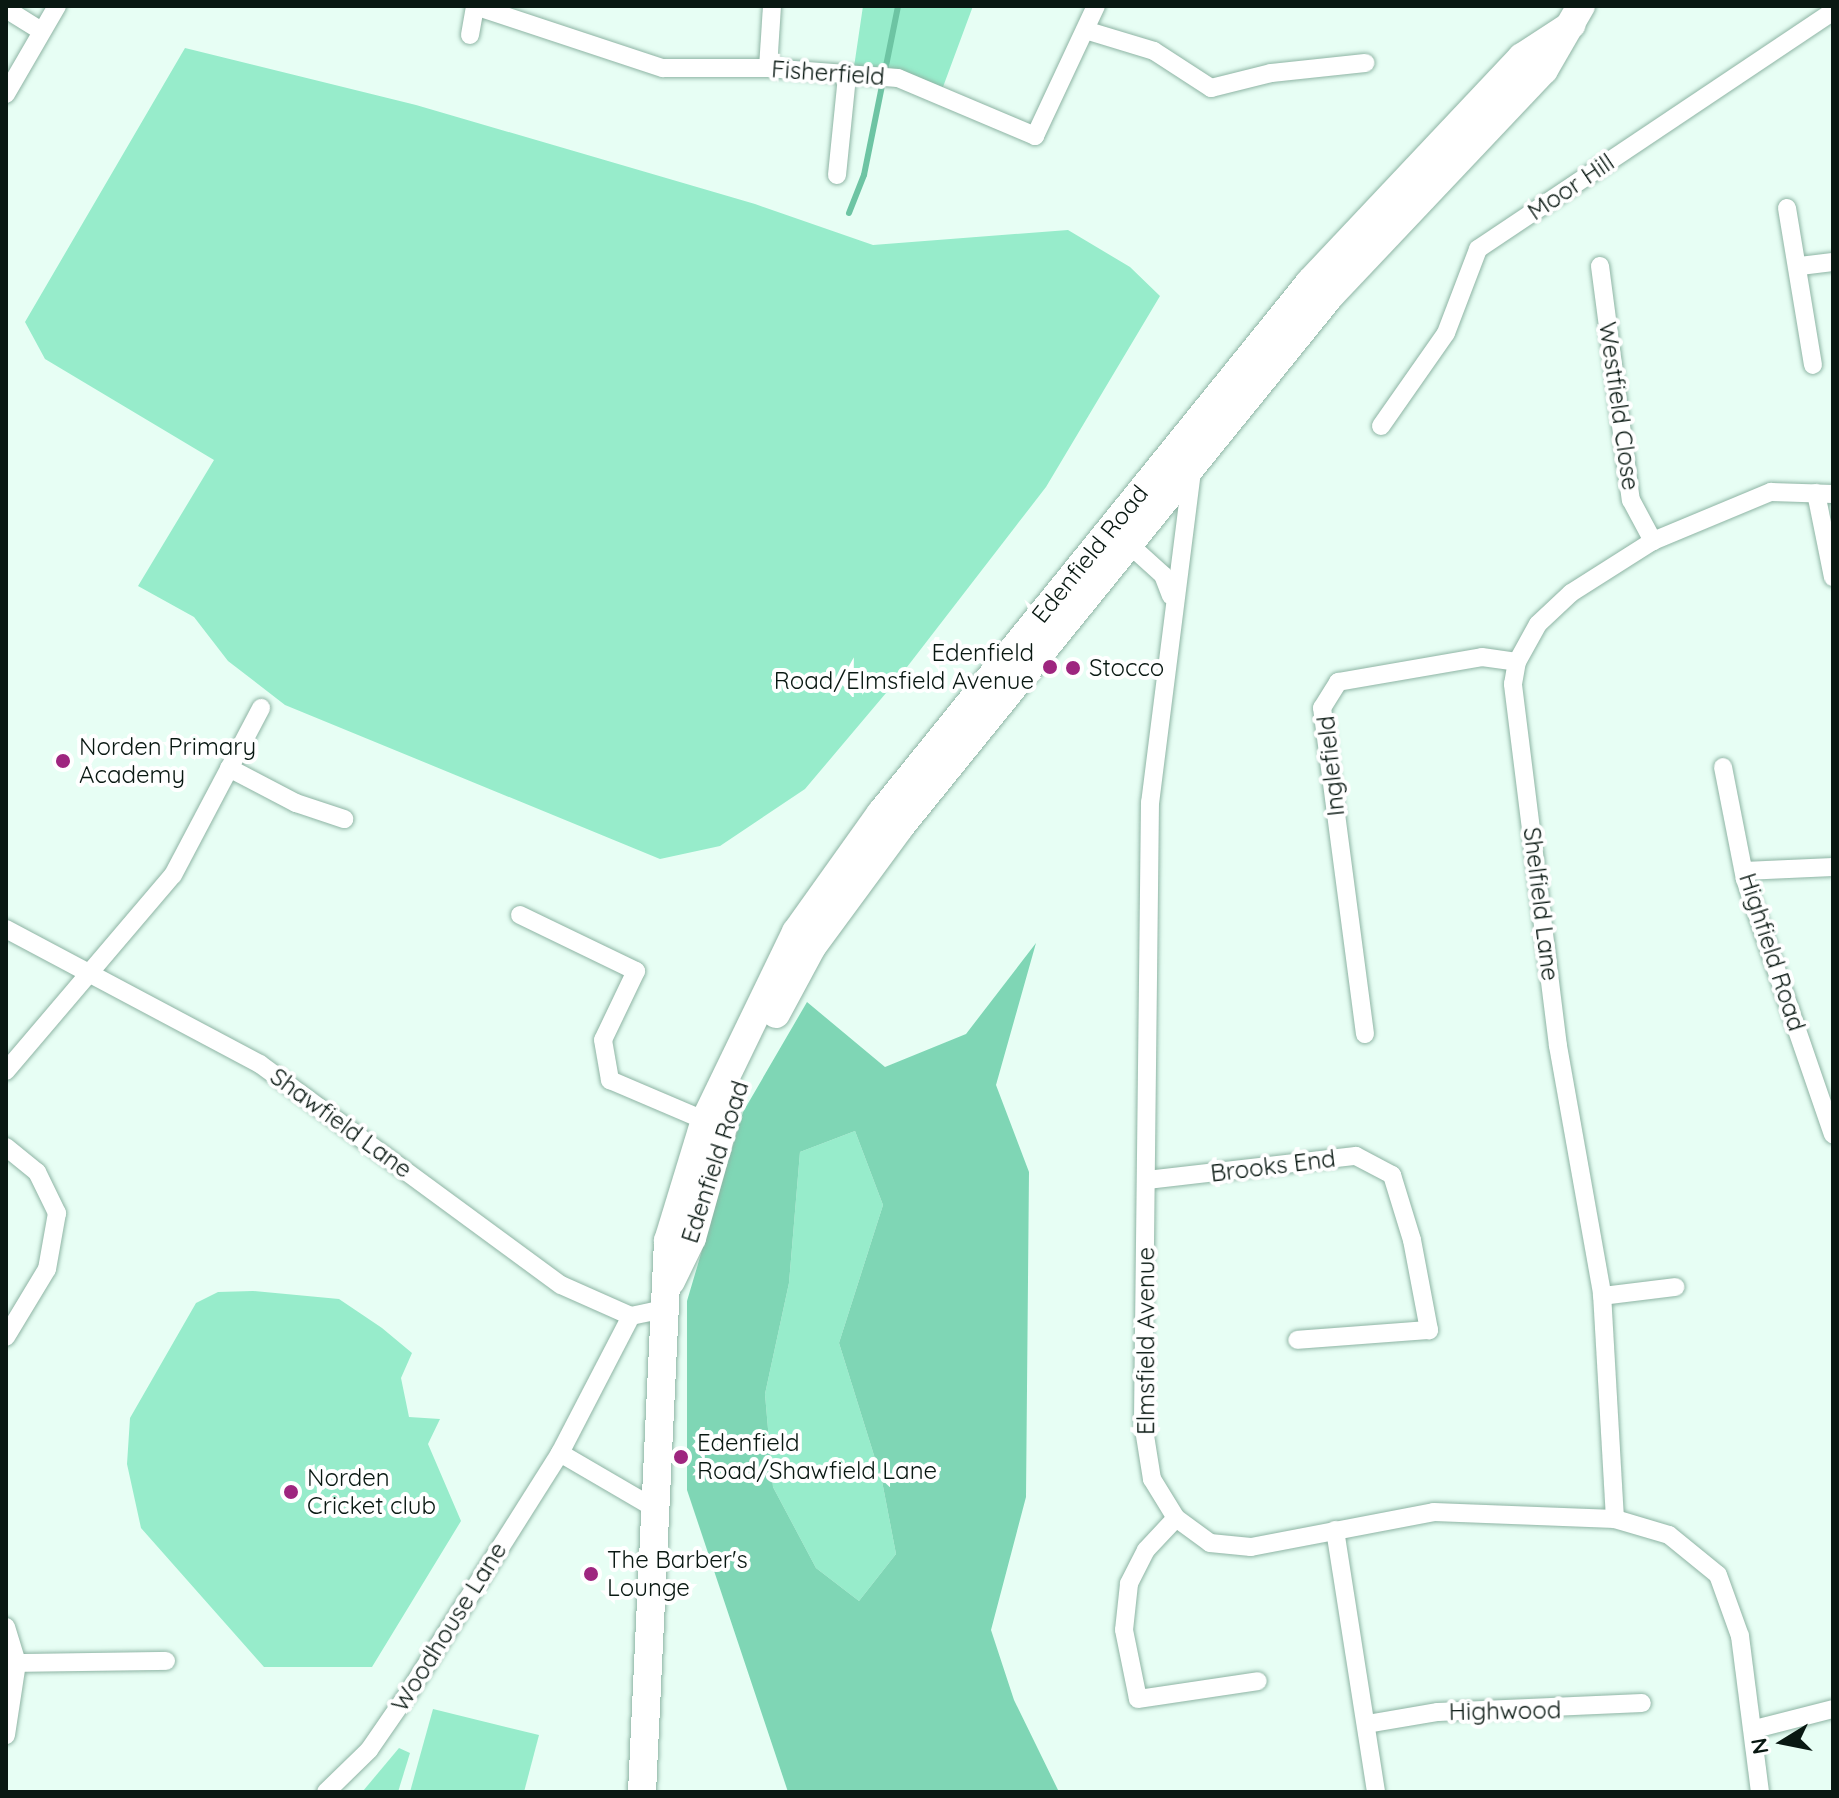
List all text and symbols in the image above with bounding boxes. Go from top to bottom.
street label: Fisherfield [770,55,886,91]
street label: Moor Hill [1522,148,1620,226]
street label: Westfield Close [1593,320,1645,492]
street label: Edenfield Road [1026,479,1154,629]
place label: Edenfield Road/Elmsfield Avenue [774,639,1034,695]
place label: Stocco [1089,654,1164,682]
marker: Edenfield Road/Elmsfield Avenue [1041,658,1059,676]
marker: Stocco [1064,659,1082,677]
street label: Inglefield [1311,714,1351,818]
place label: Norden Primary Academy [79,733,256,789]
marker: Norden Primary Academy [54,752,72,770]
street label: Shelfield Lane [1517,826,1565,982]
street label: Highfield Road [1733,869,1811,1035]
street label: Shawfield Lane [265,1062,417,1184]
street label: Edenfield Road [675,1077,755,1247]
street label: Brooks End [1209,1144,1337,1188]
street label: Elmsfield Avenue [1132,1247,1160,1435]
place label: Edenfield Road/Shawfield Lane [697,1429,937,1485]
marker: Edenfield Road/Shawfield Lane [672,1448,690,1466]
place label: Norden Cricket club [307,1464,436,1520]
marker: Norden Cricket club [282,1483,300,1501]
street label: Woodhouse Lane [385,1537,513,1717]
place label: The Barber's Lounge [607,1546,748,1602]
marker: The Barber's Lounge [582,1565,600,1583]
street label: Highwood [1448,1696,1562,1726]
north arrow [1743,1702,1823,1782]
text: N [1744,1736,1775,1757]

